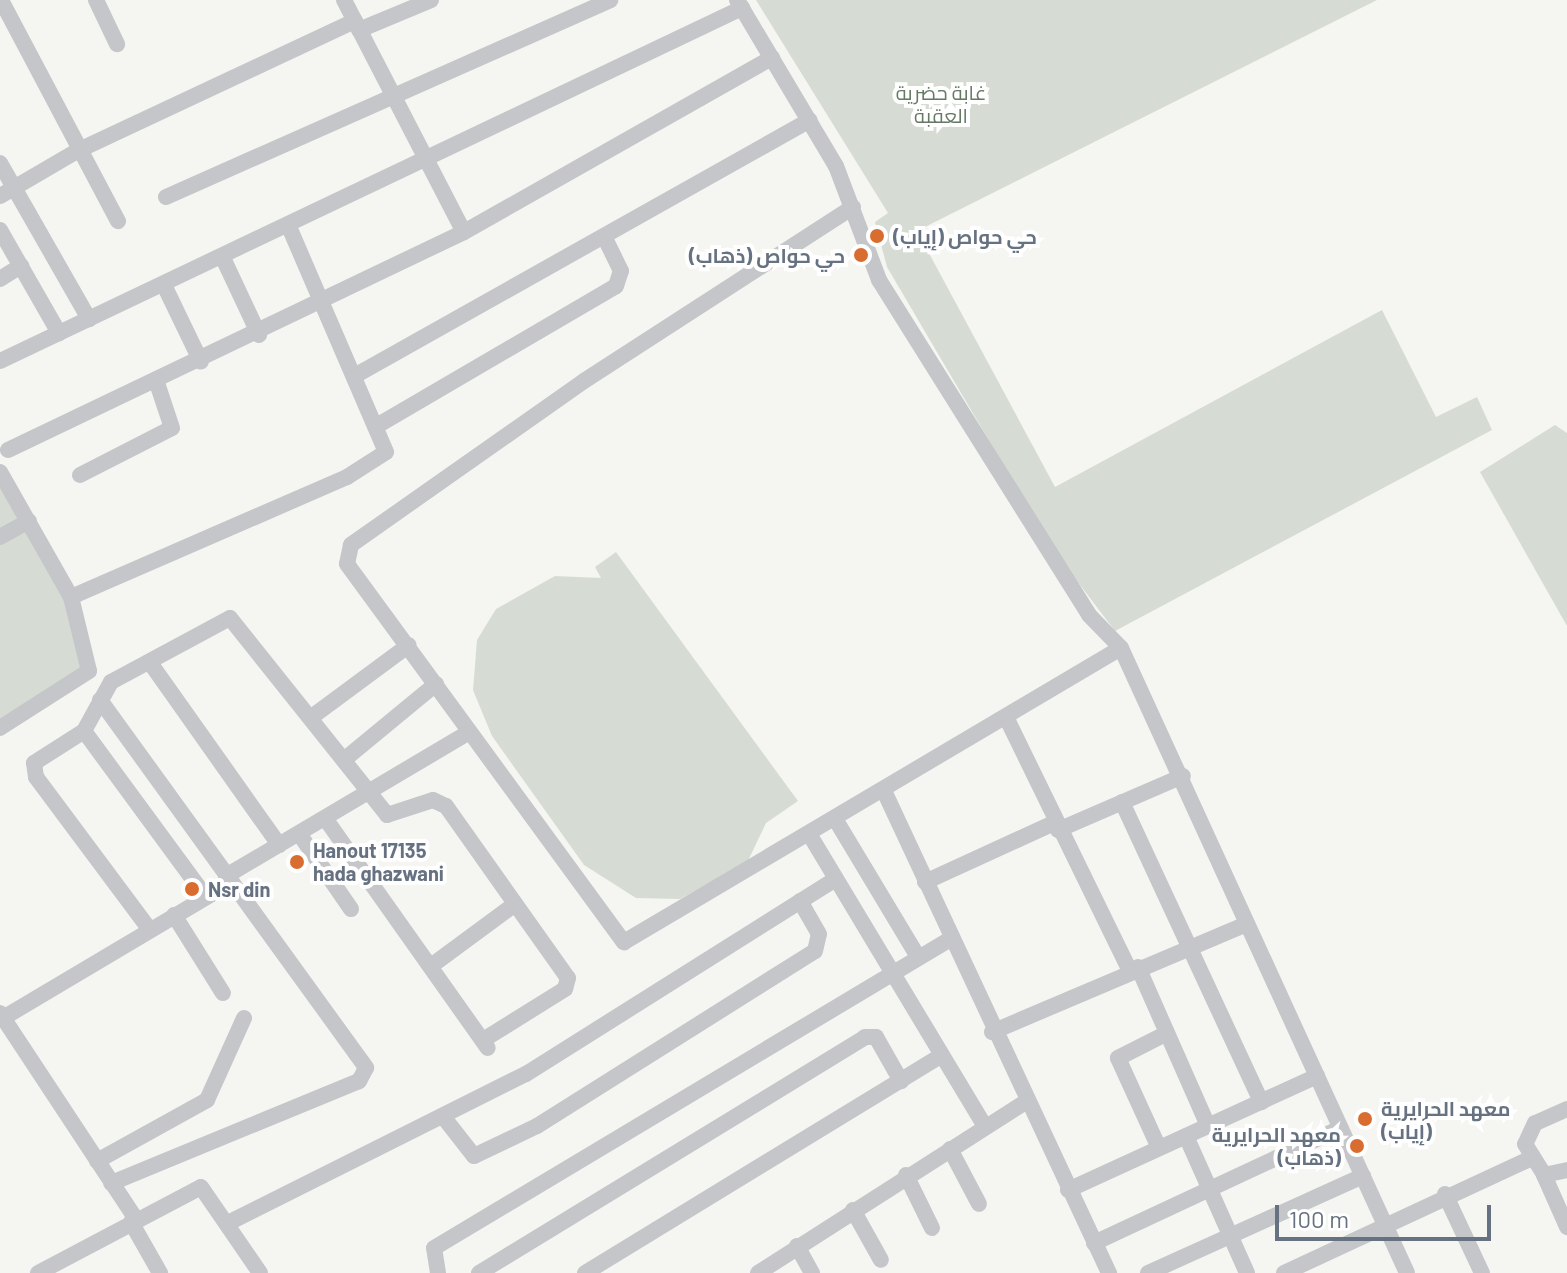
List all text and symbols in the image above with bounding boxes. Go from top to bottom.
park label: غابة حضرية العقبة [896,80,986,127]
place label: حي حواص (إياب) [893,224,1037,248]
marker: حي حواص (إياب) [868,227,886,245]
place label: حي حواص (ذهاب) [689,243,845,267]
marker: حي حواص (ذهاب) [852,246,870,264]
place label: Hanout 17135 hada ghazwani [313,838,444,885]
marker: Hanout 17135 hada ghazwani [288,853,306,871]
place label: Nsr din [208,877,270,901]
marker: Nsr din [183,880,201,898]
place label: معهد الحرايرية (إياب) [1381,1096,1510,1143]
marker: معهد الحرايرية (إياب) [1356,1110,1374,1128]
place label: معهد الحرايرية (ذهاب) [1212,1122,1341,1169]
marker: معهد الحرايرية (ذهاب) [1348,1137,1366,1155]
scale bar [1279,1189,1495,1239]
text: 100 m [1289,1204,1349,1233]

